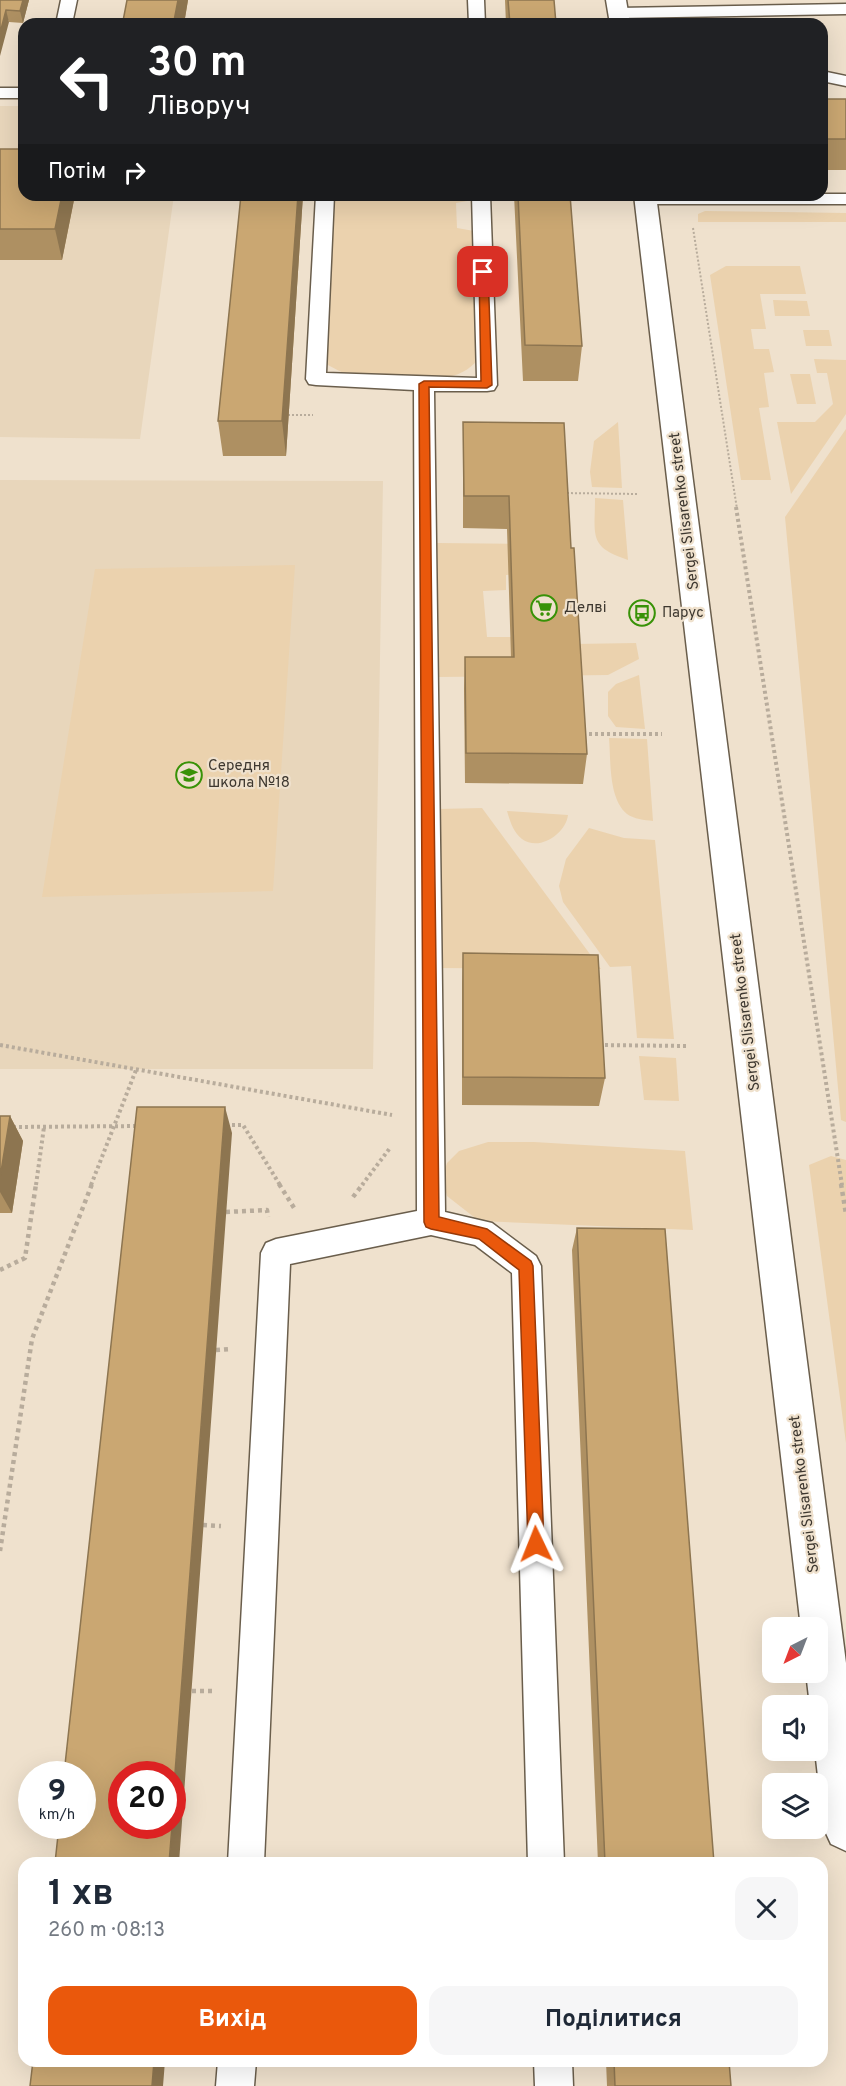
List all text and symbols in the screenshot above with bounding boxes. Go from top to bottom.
text: 30 m [147,38,246,91]
icon: left [48,42,126,120]
text: Ліворуч [147,90,251,124]
icon: right [118,156,151,189]
text: Потім [48,159,106,186]
pin [457,246,508,297]
icon: arrive [466,255,499,288]
street label: Sergei Slisarenko street [666,431,704,591]
supermarket icon: Делві [529,593,559,623]
bus stop icon: Парус [627,598,657,628]
place label: Делві [564,599,606,618]
place label: Парус [662,604,704,623]
place label: Середня школа №18 [208,757,290,793]
school or university icon: Середня школа №18 [174,760,204,790]
street label: Sergei Slisarenko street [727,932,765,1092]
street label: Sergei Slisarenko street [786,1414,824,1574]
position arrow [504,1512,568,1576]
north arrow [762,1617,828,1683]
map controls [762,1617,828,1839]
button: sound [762,1695,828,1761]
speed limit sign: 20 [108,1761,186,1839]
button: layers [762,1773,828,1839]
text: 9 [48,1774,66,1811]
text: km/h [39,1806,75,1825]
text: 1 хв [48,1872,114,1918]
button: close [735,1877,798,1940]
text: 260 m · 08:13 [48,1918,165,1944]
button: Вихід [48,1986,417,2055]
button: Поділитися [429,1986,798,2055]

